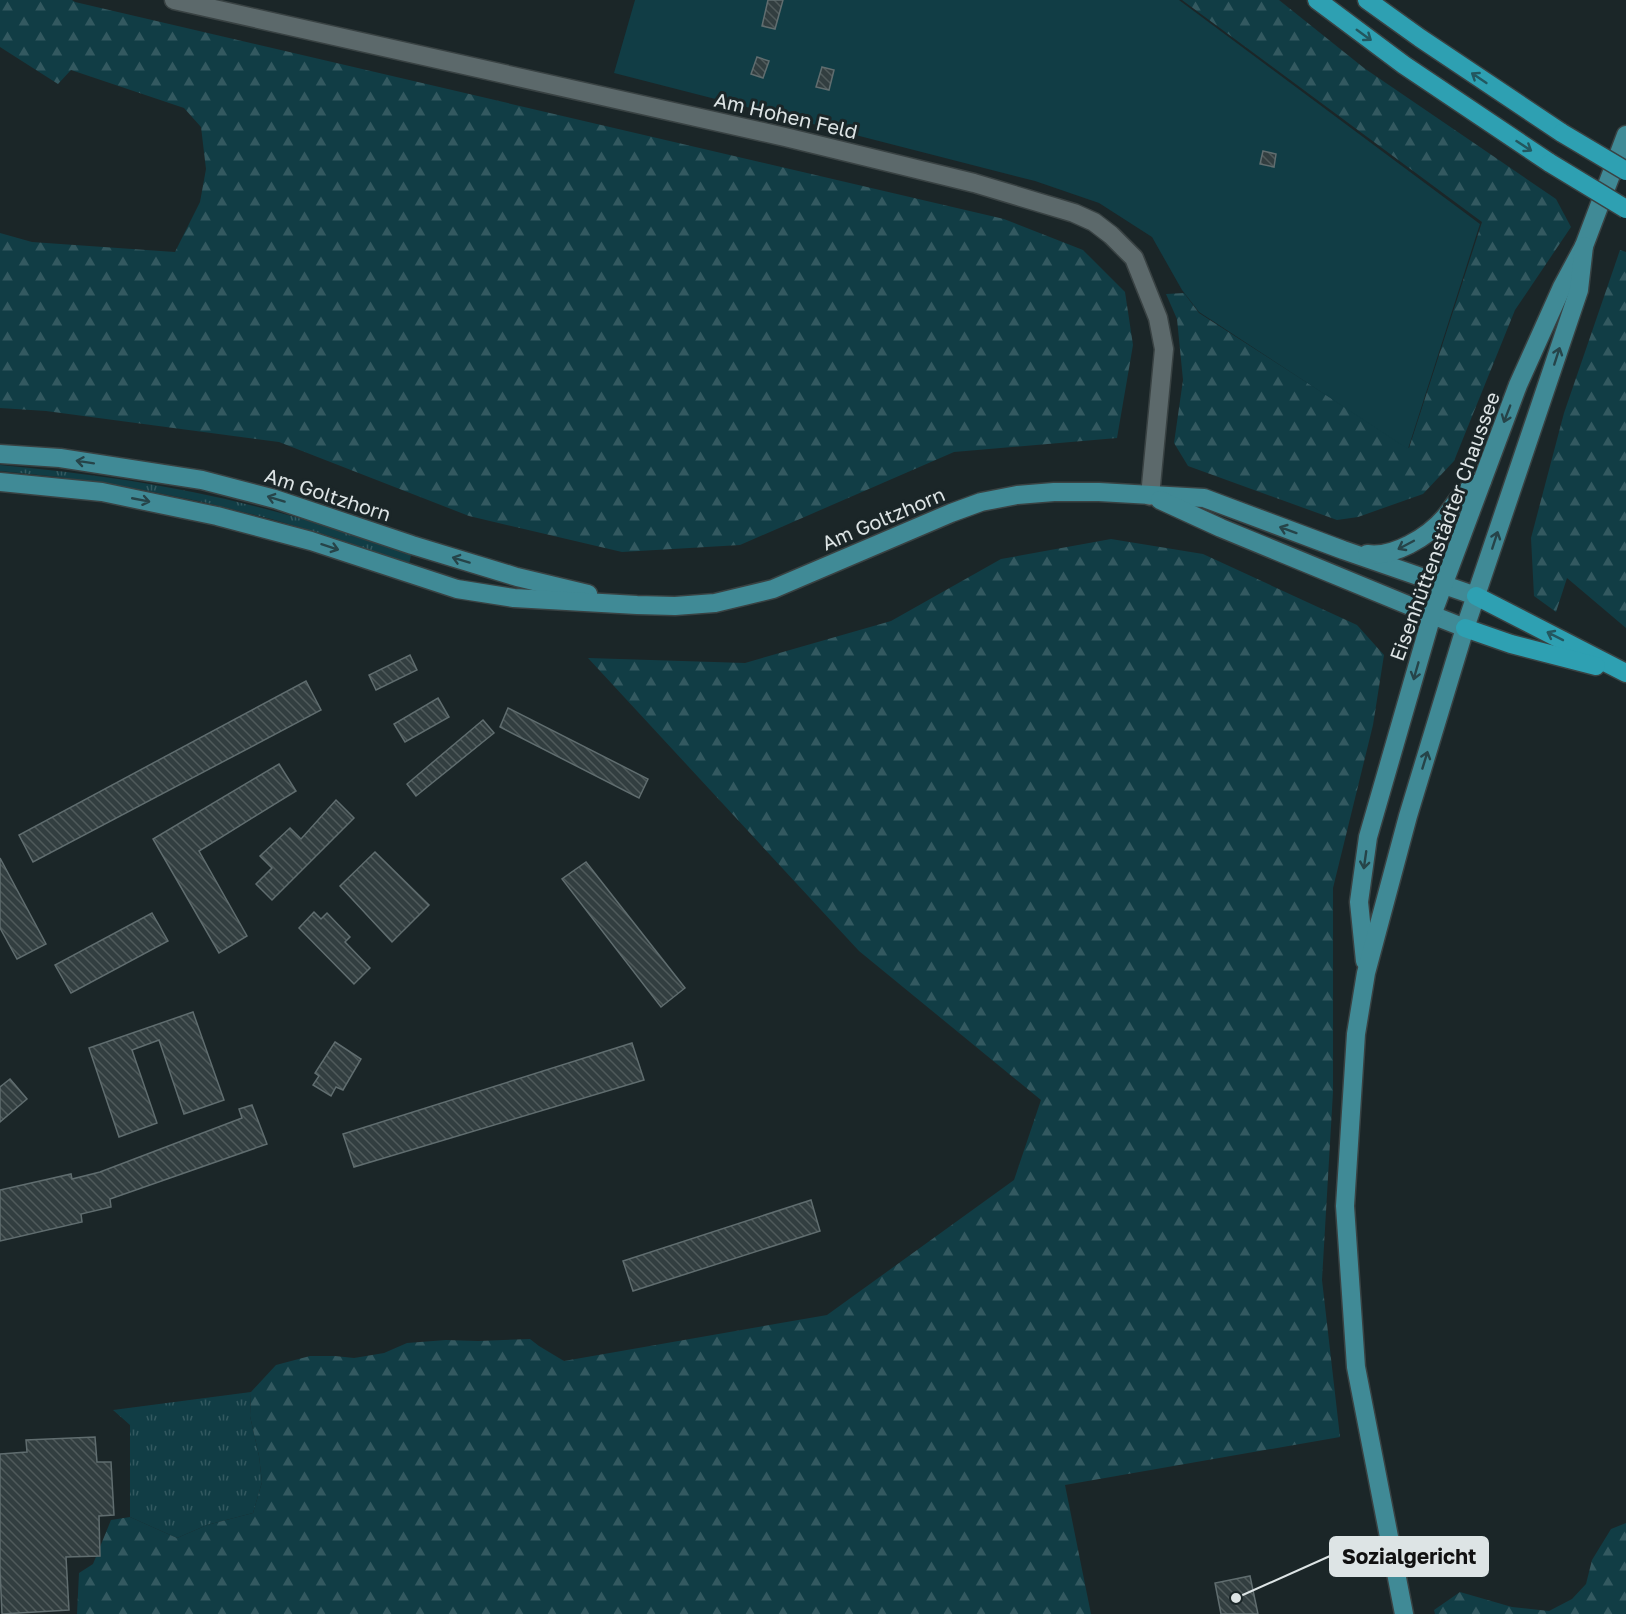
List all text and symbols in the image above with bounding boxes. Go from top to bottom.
one-way arrow [1355,29,1371,41]
one-way arrow [1471,72,1487,84]
street label: Am Hohen Feld [712,87,860,143]
one-way arrow [1515,140,1532,152]
one-way arrow [1552,346,1563,365]
street label: Eisenhüttenstädter Chaussee [1384,388,1504,664]
one-way arrow [1501,404,1512,423]
one-way arrow [76,456,95,467]
street label: Am Goltzhorn [262,462,394,526]
street label: Am Goltzhorn [818,481,948,555]
one-way arrow [267,493,286,504]
one-way arrow [131,495,150,506]
one-way arrow [1279,523,1298,534]
one-way arrow [1491,532,1502,550]
one-way arrow [1398,540,1416,551]
one-way arrow [320,542,339,553]
one-way arrow [452,554,471,565]
one-way arrow [1547,630,1565,641]
one-way arrow [1410,662,1421,681]
one-way arrow [1420,751,1431,770]
one-way arrow [1359,849,1370,869]
callout: Sozialgericht [1330,1537,1488,1576]
text: Sozialgericht [1342,1543,1476,1569]

